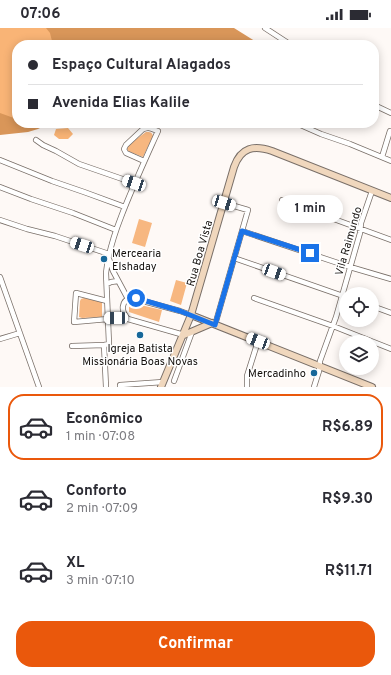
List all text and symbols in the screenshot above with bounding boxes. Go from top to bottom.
text: 07:06 [20,5,60,24]
text: Espaço Cultural Alagados [52,56,231,75]
text: Avenida Elias Kalile [52,94,190,113]
car [121,173,147,193]
car [211,194,237,212]
callout: 1 min [277,195,343,223]
text: 1 min [294,201,326,217]
street label: Vila Raimundo [332,205,366,277]
street label: Rua Boa Vista [184,218,216,288]
car [69,236,95,254]
route end [301,244,319,262]
place label: Mercearia Elshaday [112,247,161,274]
marker: Mercearia Elshaday [99,254,109,264]
car [261,262,287,282]
map controls [339,287,379,375]
button: locate [339,287,379,327]
route start [127,289,145,307]
car [104,312,128,324]
marker: Igreja Batista Missionária Boas Novas [135,330,145,340]
car [245,331,271,351]
button: layers [339,335,379,375]
place label: Igreja Batista Missionária Boas Novas [82,342,198,369]
place label: Mercadinho [248,367,306,381]
marker: Mercadinho [309,368,319,378]
icon: car [18,409,54,445]
text: Econômico [66,410,143,429]
text: R$6.89 [322,418,373,437]
text: 1 min · 07:08 [66,429,135,445]
icon: car [18,481,54,517]
text: Conforto [66,482,127,501]
text: R$9.30 [322,490,373,509]
text: 2 min · 07:09 [66,501,138,517]
icon: car [18,553,54,589]
text: XL [66,554,84,573]
text: R$11.71 [325,562,373,581]
text: 3 min · 07:10 [66,573,135,589]
button: Confirmar [16,621,375,667]

